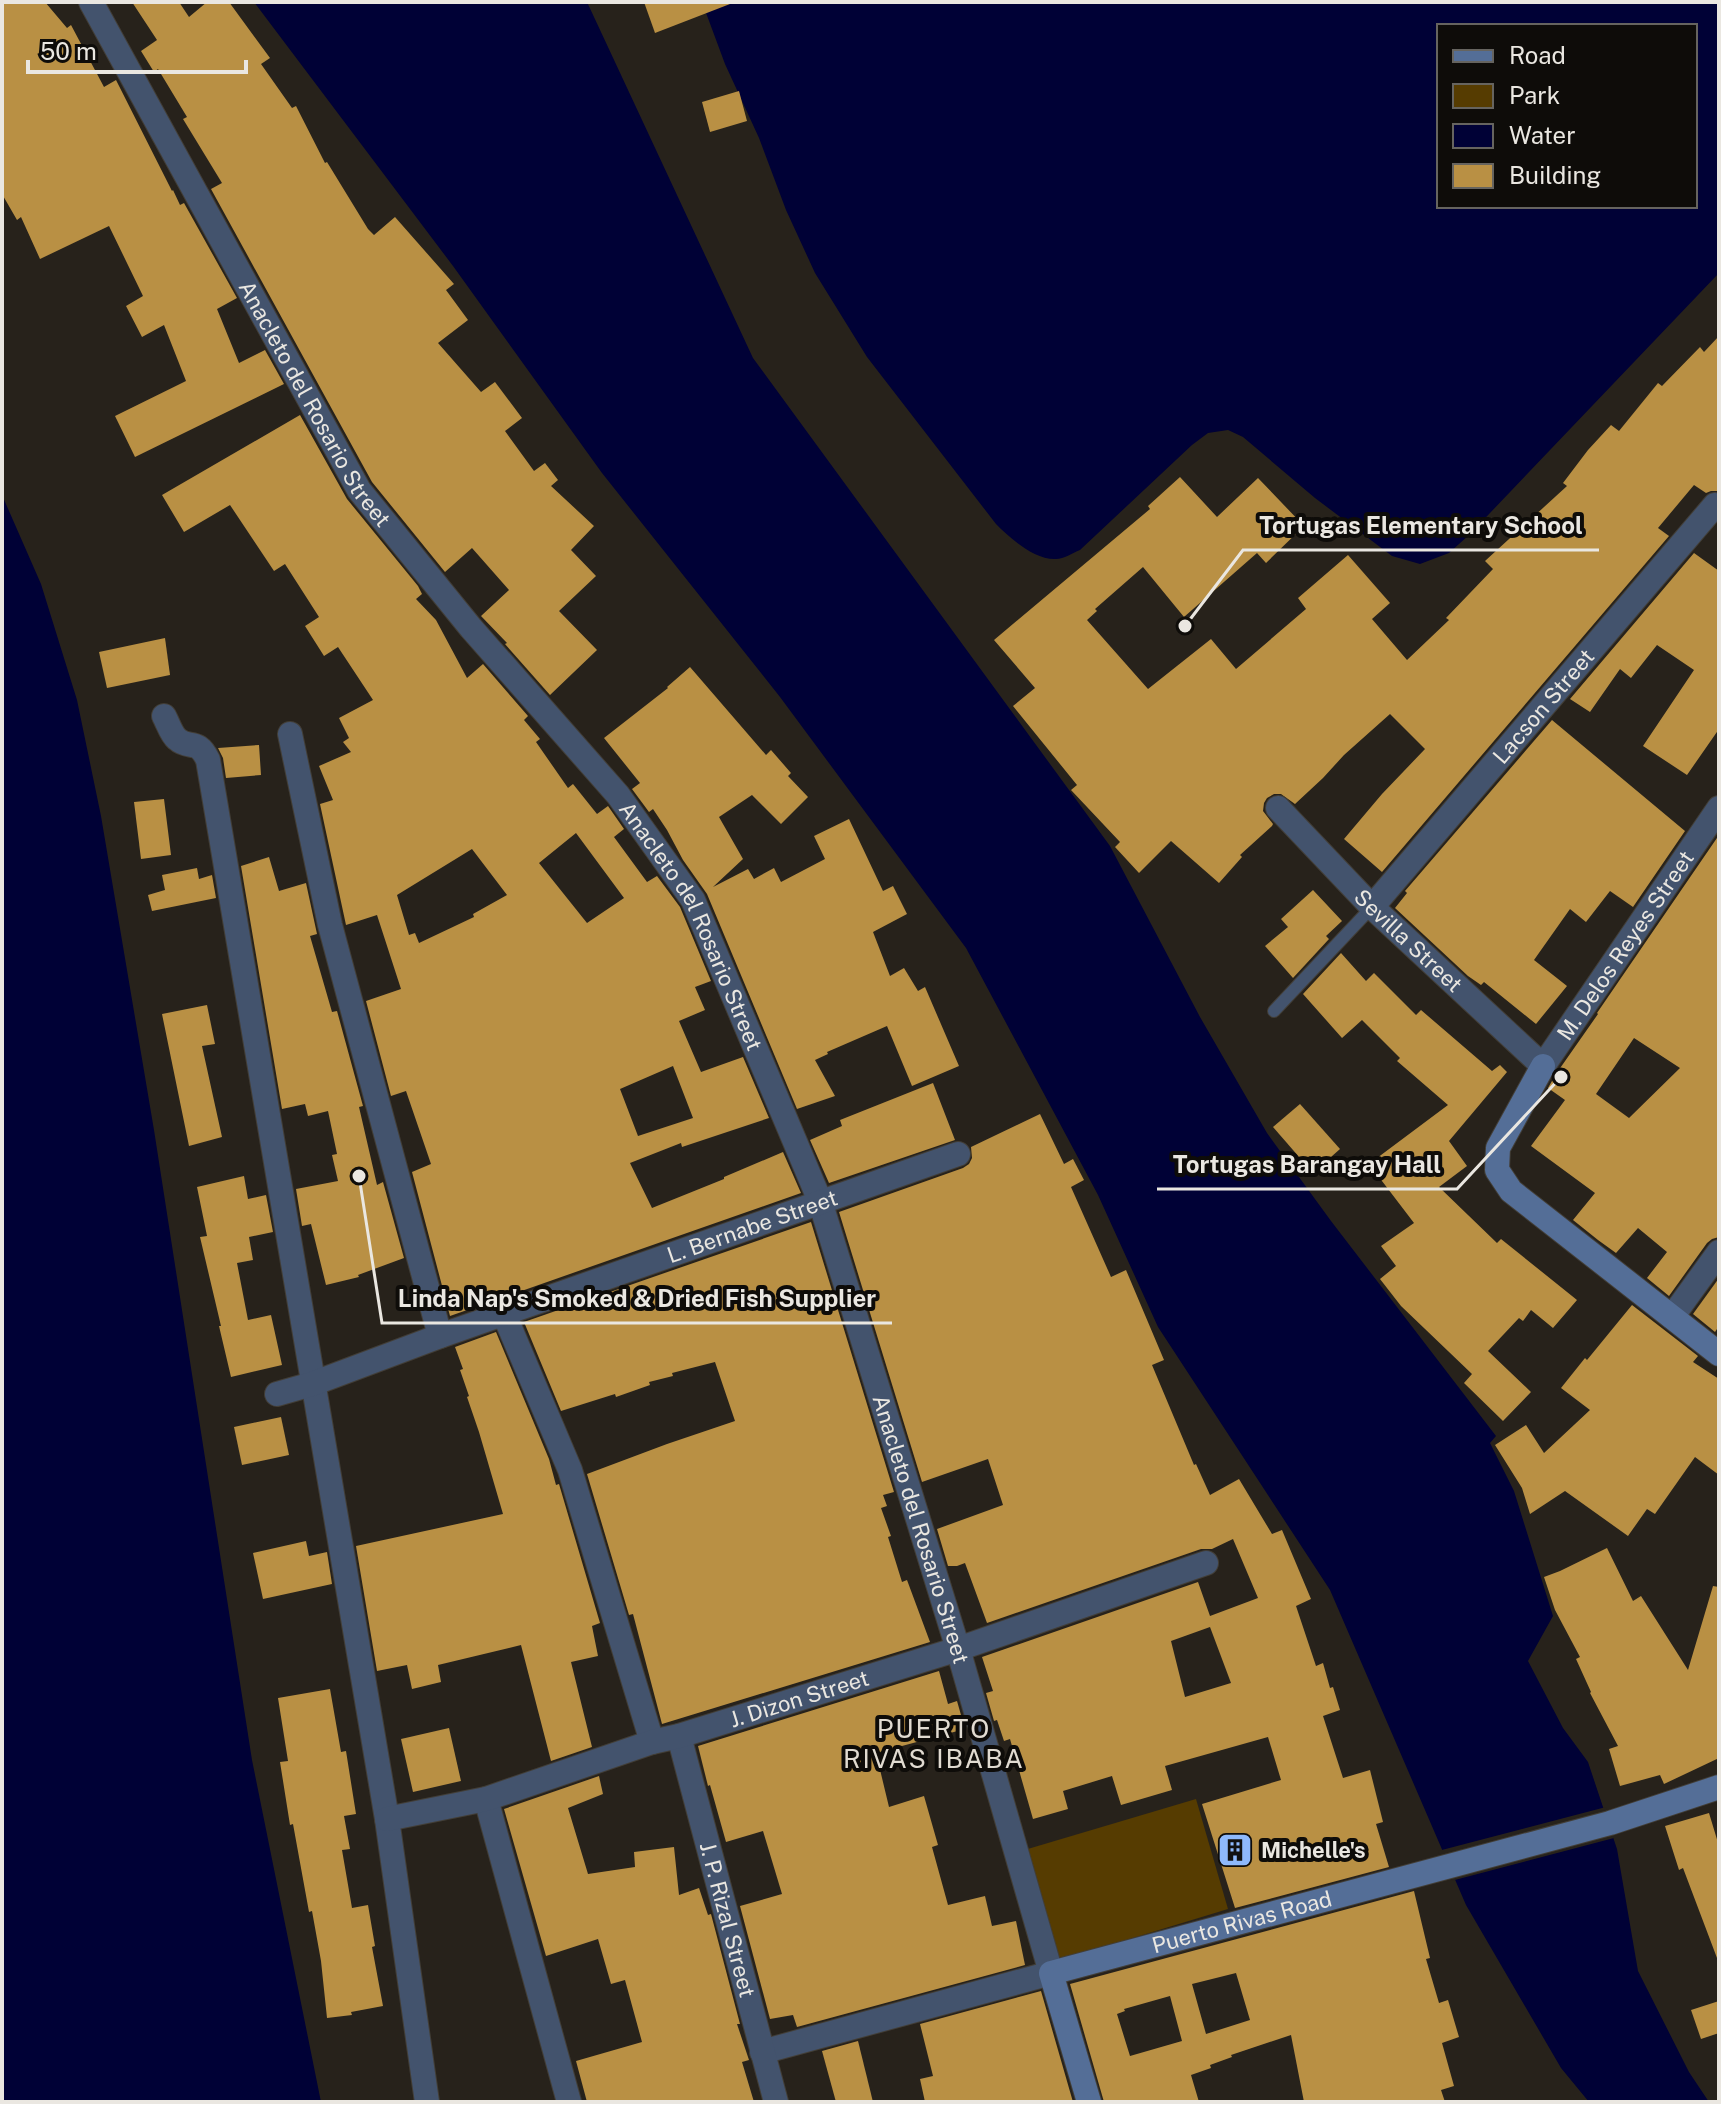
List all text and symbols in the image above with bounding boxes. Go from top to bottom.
scale bar [28,24,246,74]
legend [1437,24,1697,208]
text: 50 m [40,37,97,65]
text: Road [1509,41,1566,69]
text: Park [1509,81,1560,109]
text: Water [1509,121,1576,149]
text: Building [1509,161,1601,189]
street label: Anacleto del Rosario Street [234,276,396,532]
callout: Tortugas Elementary School [1243,502,1599,550]
text: Tortugas Elementary School [1259,511,1583,539]
street label: Lacson Street [1487,644,1599,769]
street label: Anacleto del Rosario Street [614,796,768,1054]
street label: M. Delos Reyes Street [1551,846,1699,1045]
street label: Sevilla Street [1349,884,1468,997]
callout: Tortugas Barangay Hall [1157,1141,1457,1189]
text: Tortugas Barangay Hall [1173,1150,1441,1178]
street label: L. Bernabe Street [664,1184,841,1268]
callout: Linda Nap's Smoked & Dried Fish Supplier [382,1275,892,1323]
text: Linda Nap's Smoked & Dried Fish Supplier [398,1284,876,1312]
street label: Anacleto del Rosario Street [867,1392,974,1667]
street label: J. Dizon Street [726,1665,872,1732]
district label: PUERTO RIVAS IBABA [843,1713,1025,1774]
building icon: Michelle's [1216,1831,1254,1869]
place label: Michelle's [1261,1837,1366,1863]
street label: J. P. Rizal Street [695,1839,761,2000]
street label: Puerto Rivas Road [1149,1885,1334,1958]

